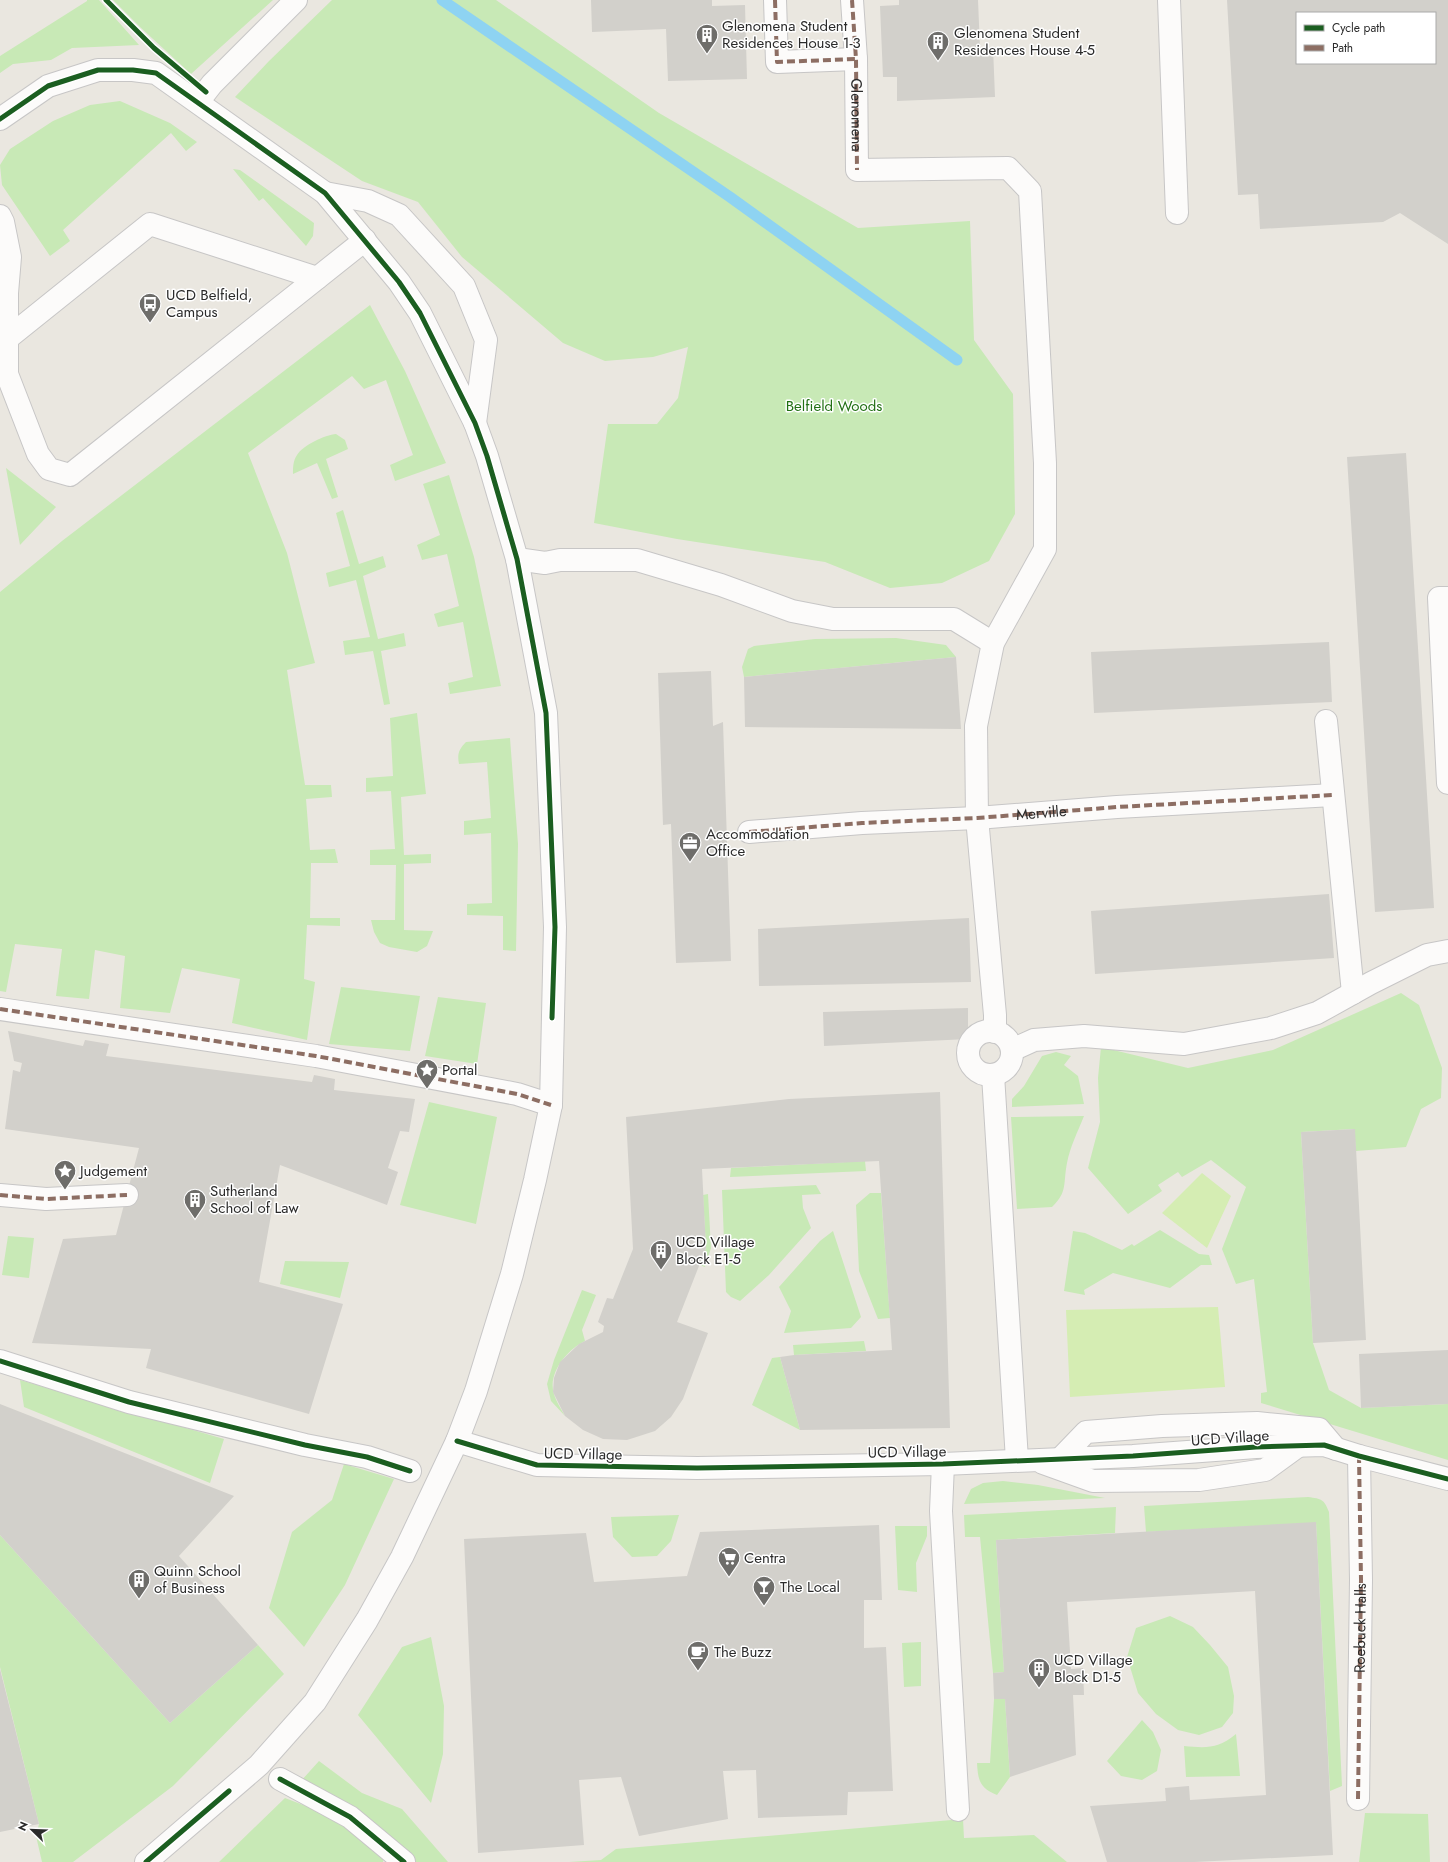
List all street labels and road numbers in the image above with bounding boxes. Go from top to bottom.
street label: Glenomena [845,78,868,152]
street label: Merville [1015,800,1068,826]
street label: UCD Village [1190,1424,1270,1452]
street label: UCD Village [868,1440,947,1464]
street label: UCD Village [544,1442,623,1466]
street label: Roebuck Halls [1349,1583,1372,1673]

